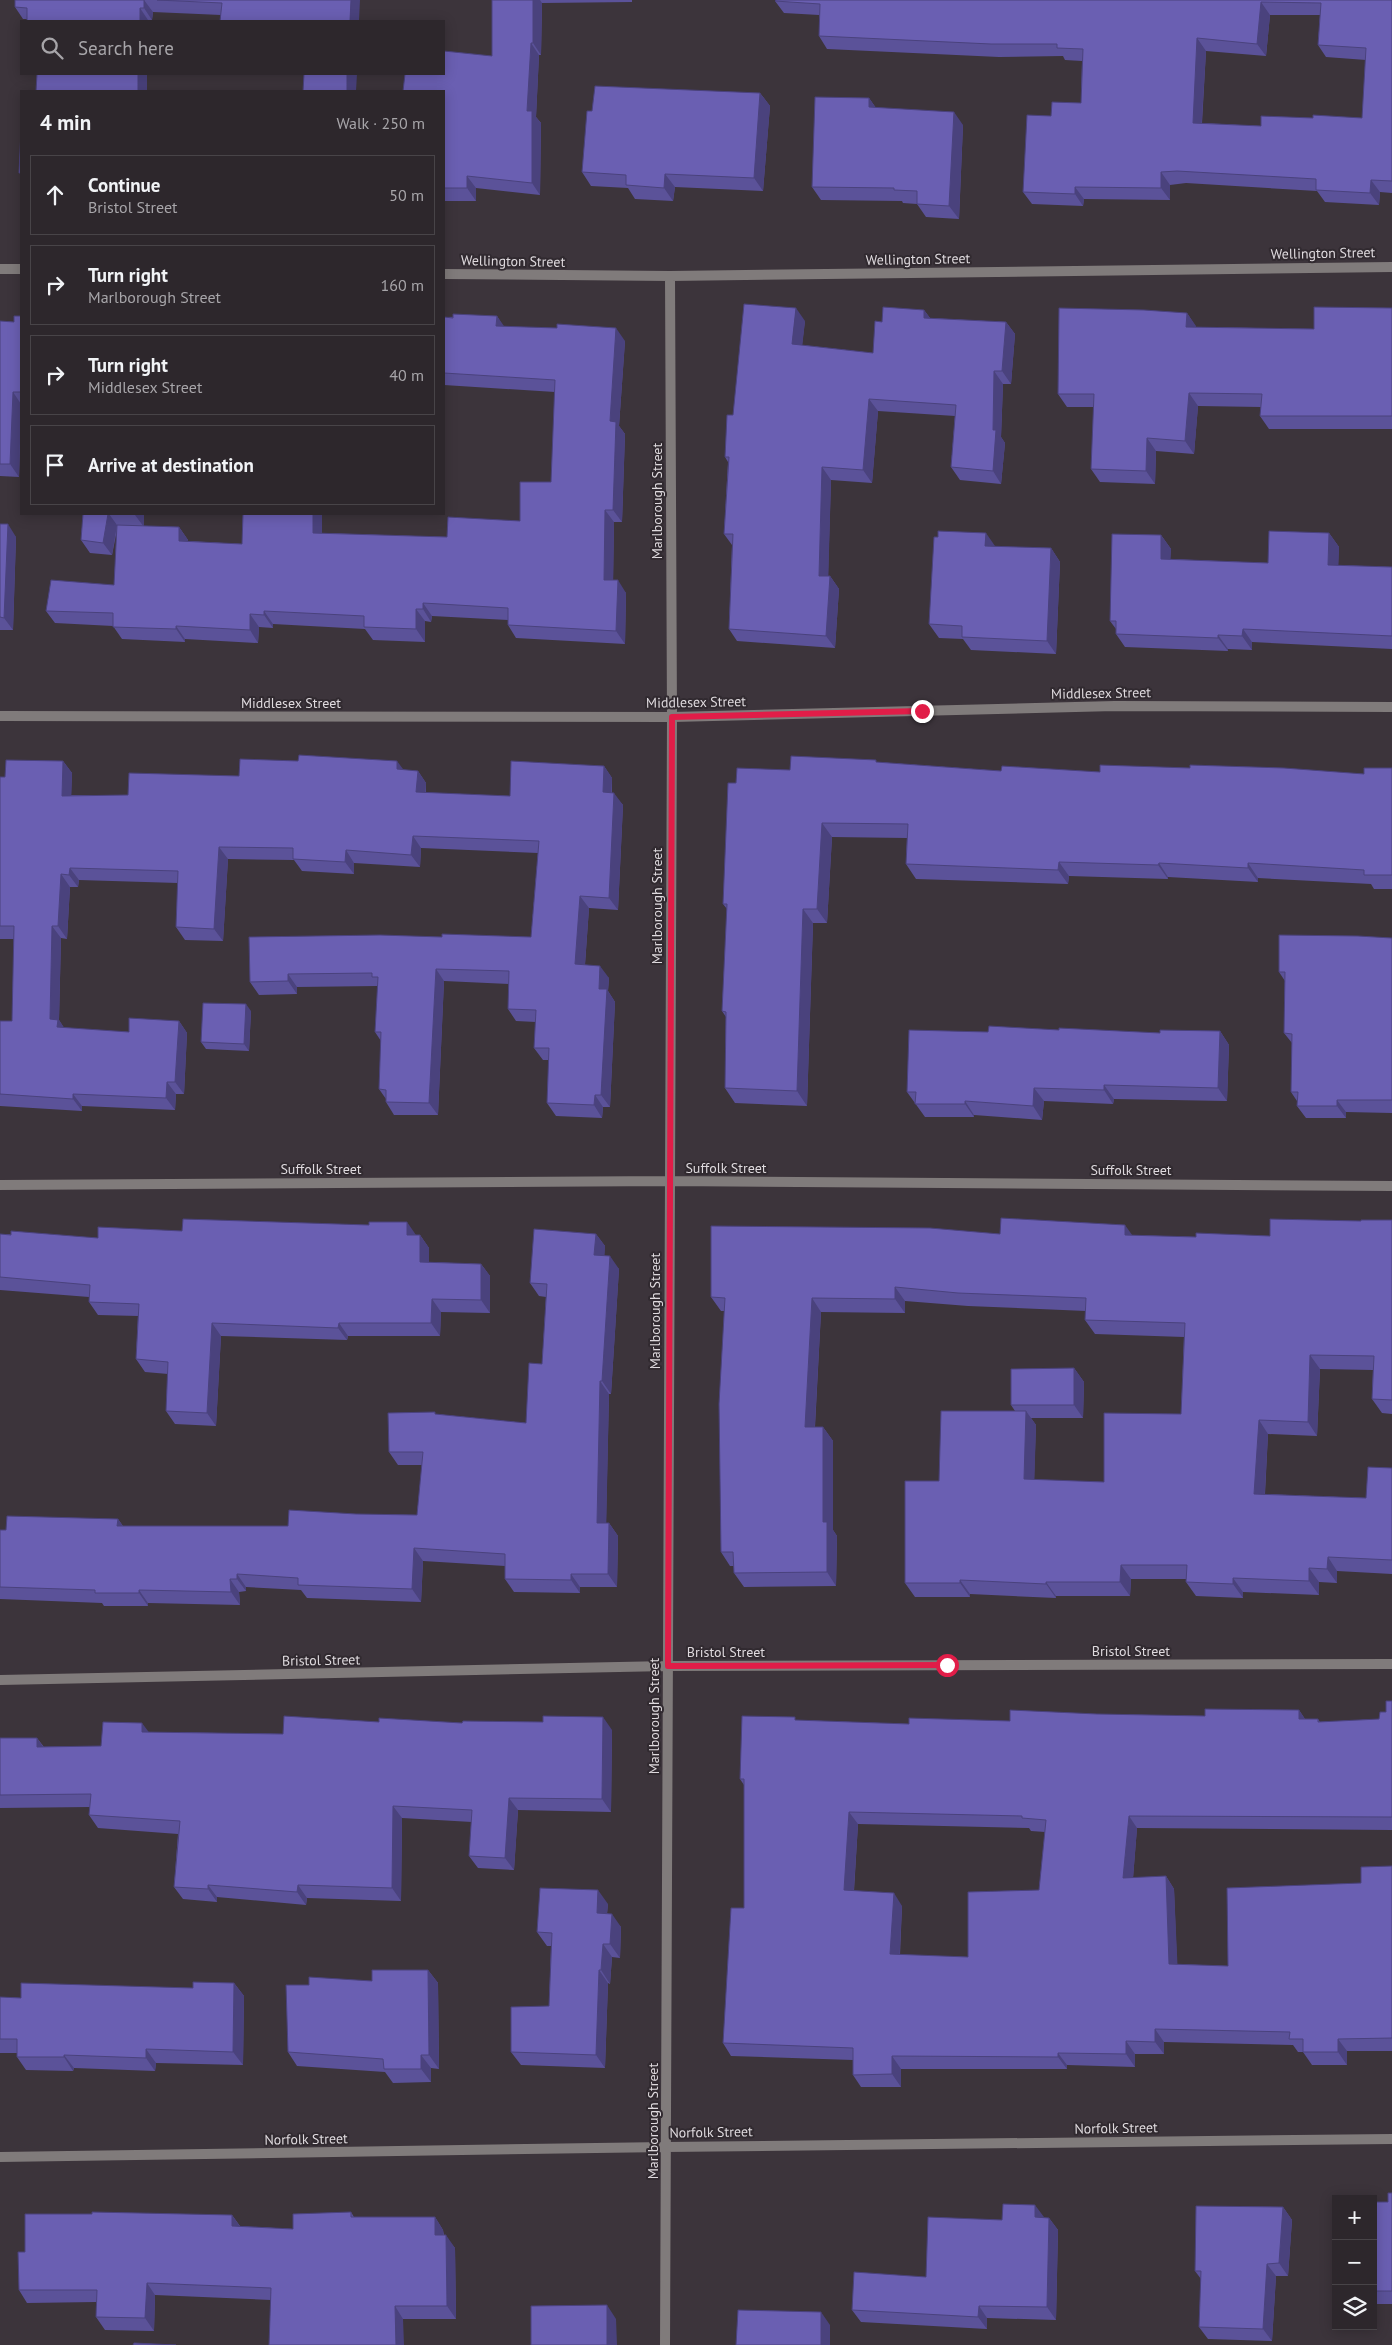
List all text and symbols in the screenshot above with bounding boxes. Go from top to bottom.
search box [20,20,445,75]
icon: search [38,34,66,62]
text: Search here [78,36,174,60]
text: 4 min [40,109,91,136]
text: Walk · 250 m [336,113,425,133]
text: Continue [88,173,160,197]
icon: ahead [41,181,69,209]
text: 50 m [389,185,424,205]
text: Bristol Street [88,197,177,217]
street label: Wellington Street [1271,243,1376,263]
street label: Wellington Street [866,249,971,269]
street label: Wellington Street [461,251,566,271]
text: Turn right [88,263,168,287]
icon: right [41,271,69,299]
text: 160 m [381,275,424,295]
text: Marlborough Street [88,287,221,307]
text: Turn right [88,353,168,377]
icon: right [41,361,69,389]
text: 40 m [389,365,424,385]
text: Middlesex Street [88,377,202,397]
street label: Marlborough Street [648,443,666,559]
icon: arrive [41,451,69,479]
text: Arrive at destination [88,453,254,477]
street label: Middlesex Street [1051,683,1151,703]
street label: Middlesex Street [646,692,746,712]
street label: Middlesex Street [241,694,341,712]
route end [911,700,934,723]
street label: Marlborough Street [648,848,666,964]
street label: Suffolk Street [685,1159,767,1177]
street label: Suffolk Street [280,1160,362,1178]
street label: Suffolk Street [1090,1161,1172,1179]
street label: Marlborough Street [646,1253,664,1369]
street label: Bristol Street [1092,1642,1170,1660]
street label: Bristol Street [687,1643,765,1661]
street label: Bristol Street [282,1650,361,1670]
route start [936,1654,959,1677]
street label: Marlborough Street [645,1658,663,1774]
street label: Marlborough Street [644,2063,662,2179]
street label: Norfolk Street [1074,2118,1158,2138]
street label: Norfolk Street [669,2122,753,2142]
street label: Norfolk Street [264,2129,348,2149]
map controls [1332,2195,1377,2330]
button: + [1332,2195,1377,2240]
button: − [1332,2240,1377,2285]
button: layers [1332,2285,1377,2330]

